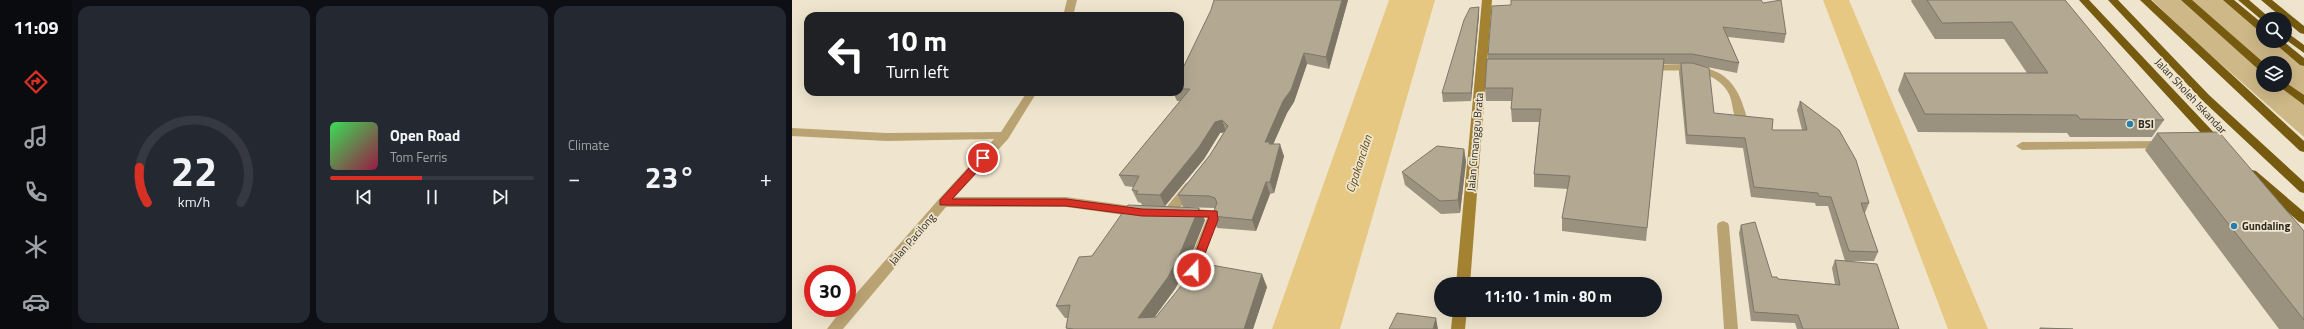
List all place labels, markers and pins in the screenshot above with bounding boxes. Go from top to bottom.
place label: BSI [2138,116,2154,132]
marker: BSI [2125,119,2135,129]
pin [966,141,1000,175]
place label: Gundaling [2242,218,2290,234]
marker: Gundaling [2229,221,2239,231]

